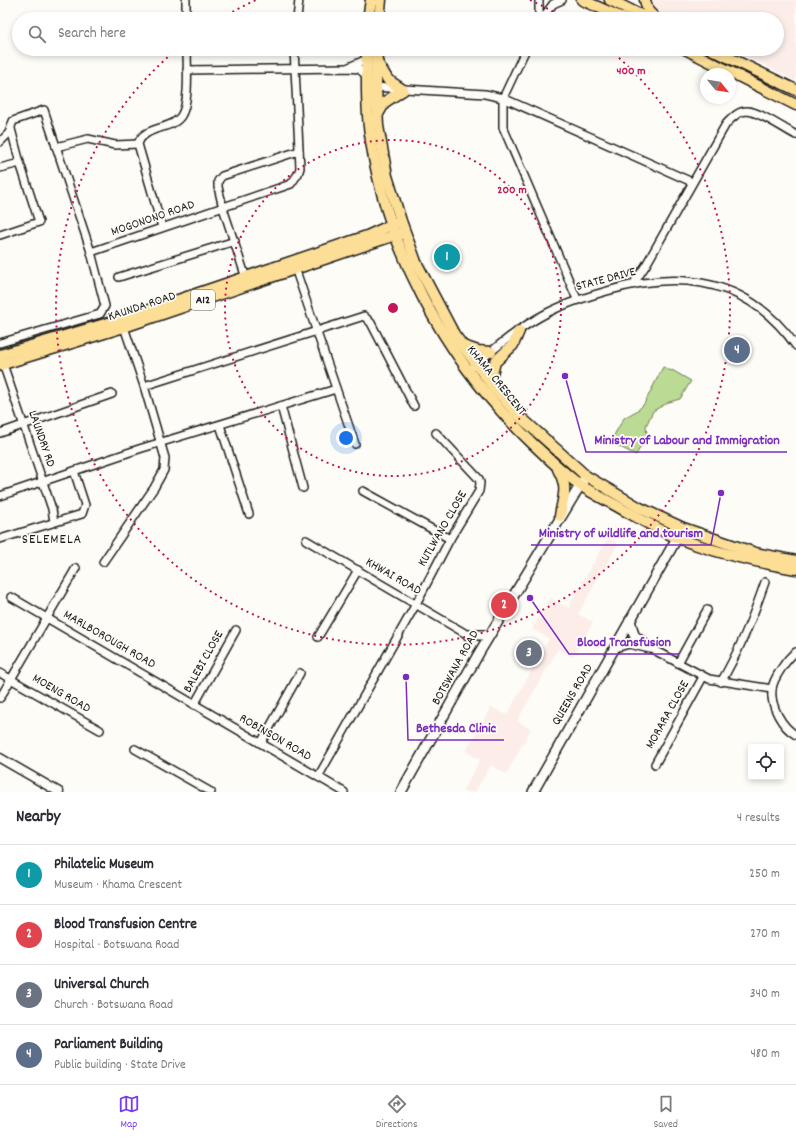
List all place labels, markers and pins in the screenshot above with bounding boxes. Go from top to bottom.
pin: 1 [434,242,460,272]
centre of rings [386,301,400,315]
pin: 4 [724,335,750,365]
callout: Ministry of Labour and Immigration [586,426,787,452]
callout: Ministry of wildlife and tourism [531,519,711,545]
pin: 2 [491,590,517,620]
callout: Blood Transfusion [569,628,679,654]
pin: 3 [516,638,542,668]
callout: Bethesda Clinic [408,714,504,740]

